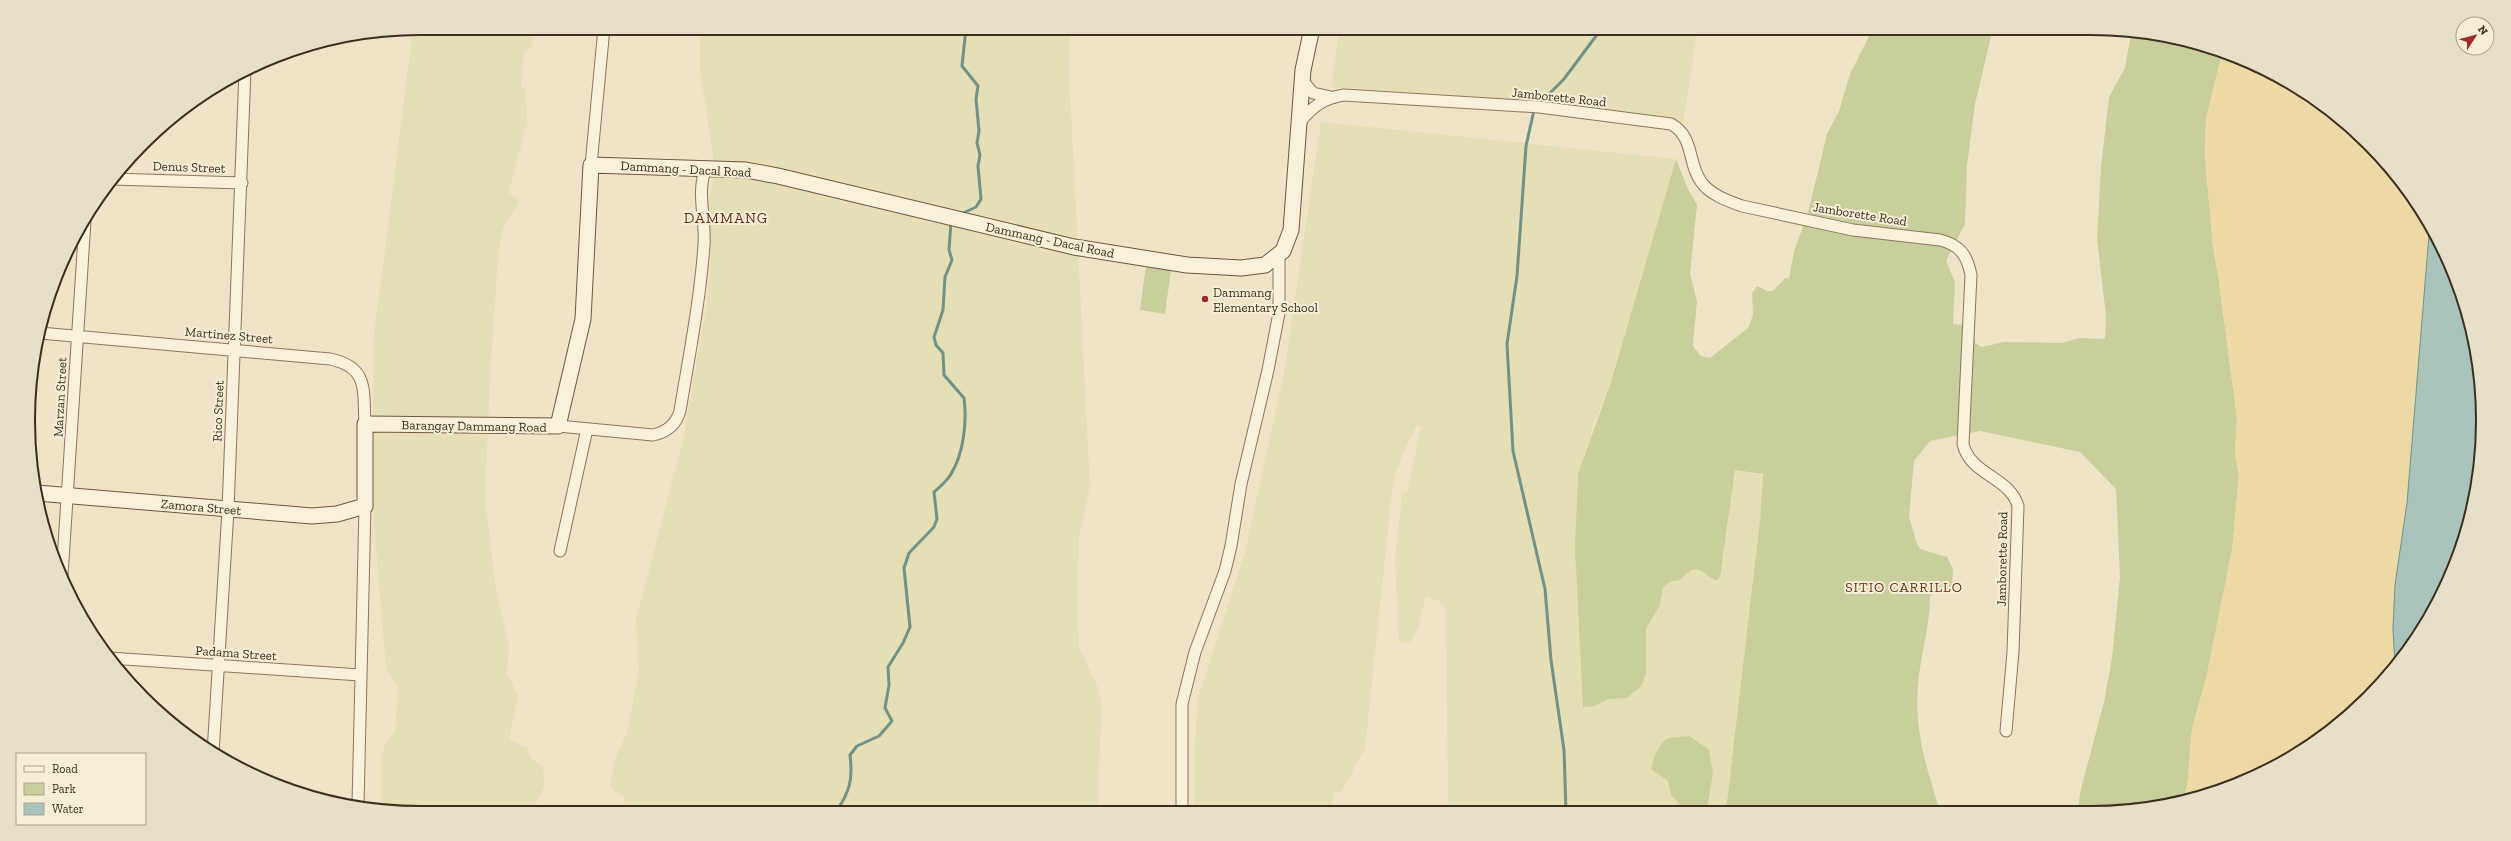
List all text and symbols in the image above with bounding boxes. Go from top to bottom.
north arrow [2455,16,2495,56]
text: N [2475,23,2491,38]
street label: Jamborette Road [1511,85,1607,109]
street label: Denus Street [152,158,226,176]
street label: Dammang - Dacal Road [620,158,752,180]
street label: Jamborette Road [1812,199,1908,229]
district label: DAMMANG [684,209,768,227]
street label: Dammang - Dacal Road [984,219,1116,261]
place label: Dammang Elementary School [1213,285,1318,315]
marker: Dammang Elementary School [1200,294,1210,304]
street label: Martinez Street [184,324,274,346]
street label: Marzan Street [50,356,70,437]
street label: Rico Street [209,380,227,442]
street label: Barangay Dammang Road [401,417,547,435]
street label: Zamora Street [160,496,242,518]
street label: Jamborette Road [1994,511,2010,607]
district label: SITIO CARRILLO [1845,579,1963,596]
street label: Padama Street [195,643,277,663]
legend [16,753,146,825]
text: Road [52,762,78,776]
text: Park [52,782,77,796]
text: Water [52,802,84,816]

